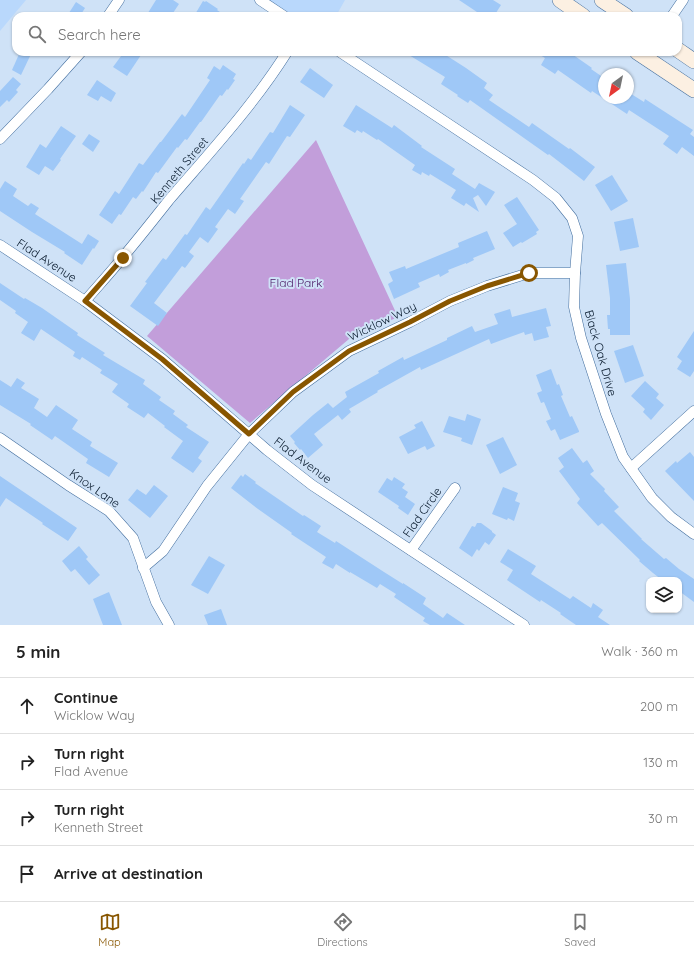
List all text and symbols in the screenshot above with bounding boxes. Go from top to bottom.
search box [12,12,682,56]
icon: search [26,23,48,45]
text: Search here [58,25,141,44]
north arrow [598,68,634,104]
street label: Kenneth Street [147,134,211,206]
street label: Flad Avenue [14,235,80,285]
route end [114,249,132,267]
route start [520,264,538,282]
park label: Flad Park [270,275,322,290]
street label: Wicklow Way [345,298,419,344]
street label: Black Oak Drive [582,308,621,398]
street label: Flad Avenue [271,433,335,487]
street label: Knox Lane [67,465,123,511]
street label: Flad Circle [399,484,445,540]
map controls [646,577,682,613]
button: layers [646,577,682,613]
text: 5 min [16,641,60,662]
text: Walk · 360 m [601,643,678,659]
text: Continue [54,688,118,707]
icon: ahead [16,695,38,717]
text: 200 m [640,698,678,714]
text: Wicklow Way [54,707,135,723]
text: Turn right [54,744,125,763]
icon: right [16,751,38,773]
text: 130 m [643,754,678,770]
text: Flad Avenue [54,763,128,779]
text: Turn right [54,800,125,819]
icon: right [16,807,38,829]
text: 30 m [648,810,678,826]
text: Kenneth Street [54,819,143,835]
icon: arrive [16,863,38,885]
text: Arrive at destination [54,864,203,883]
tab: Map [98,911,121,949]
tab: Directions [317,911,368,949]
tab: Saved [564,911,596,949]

